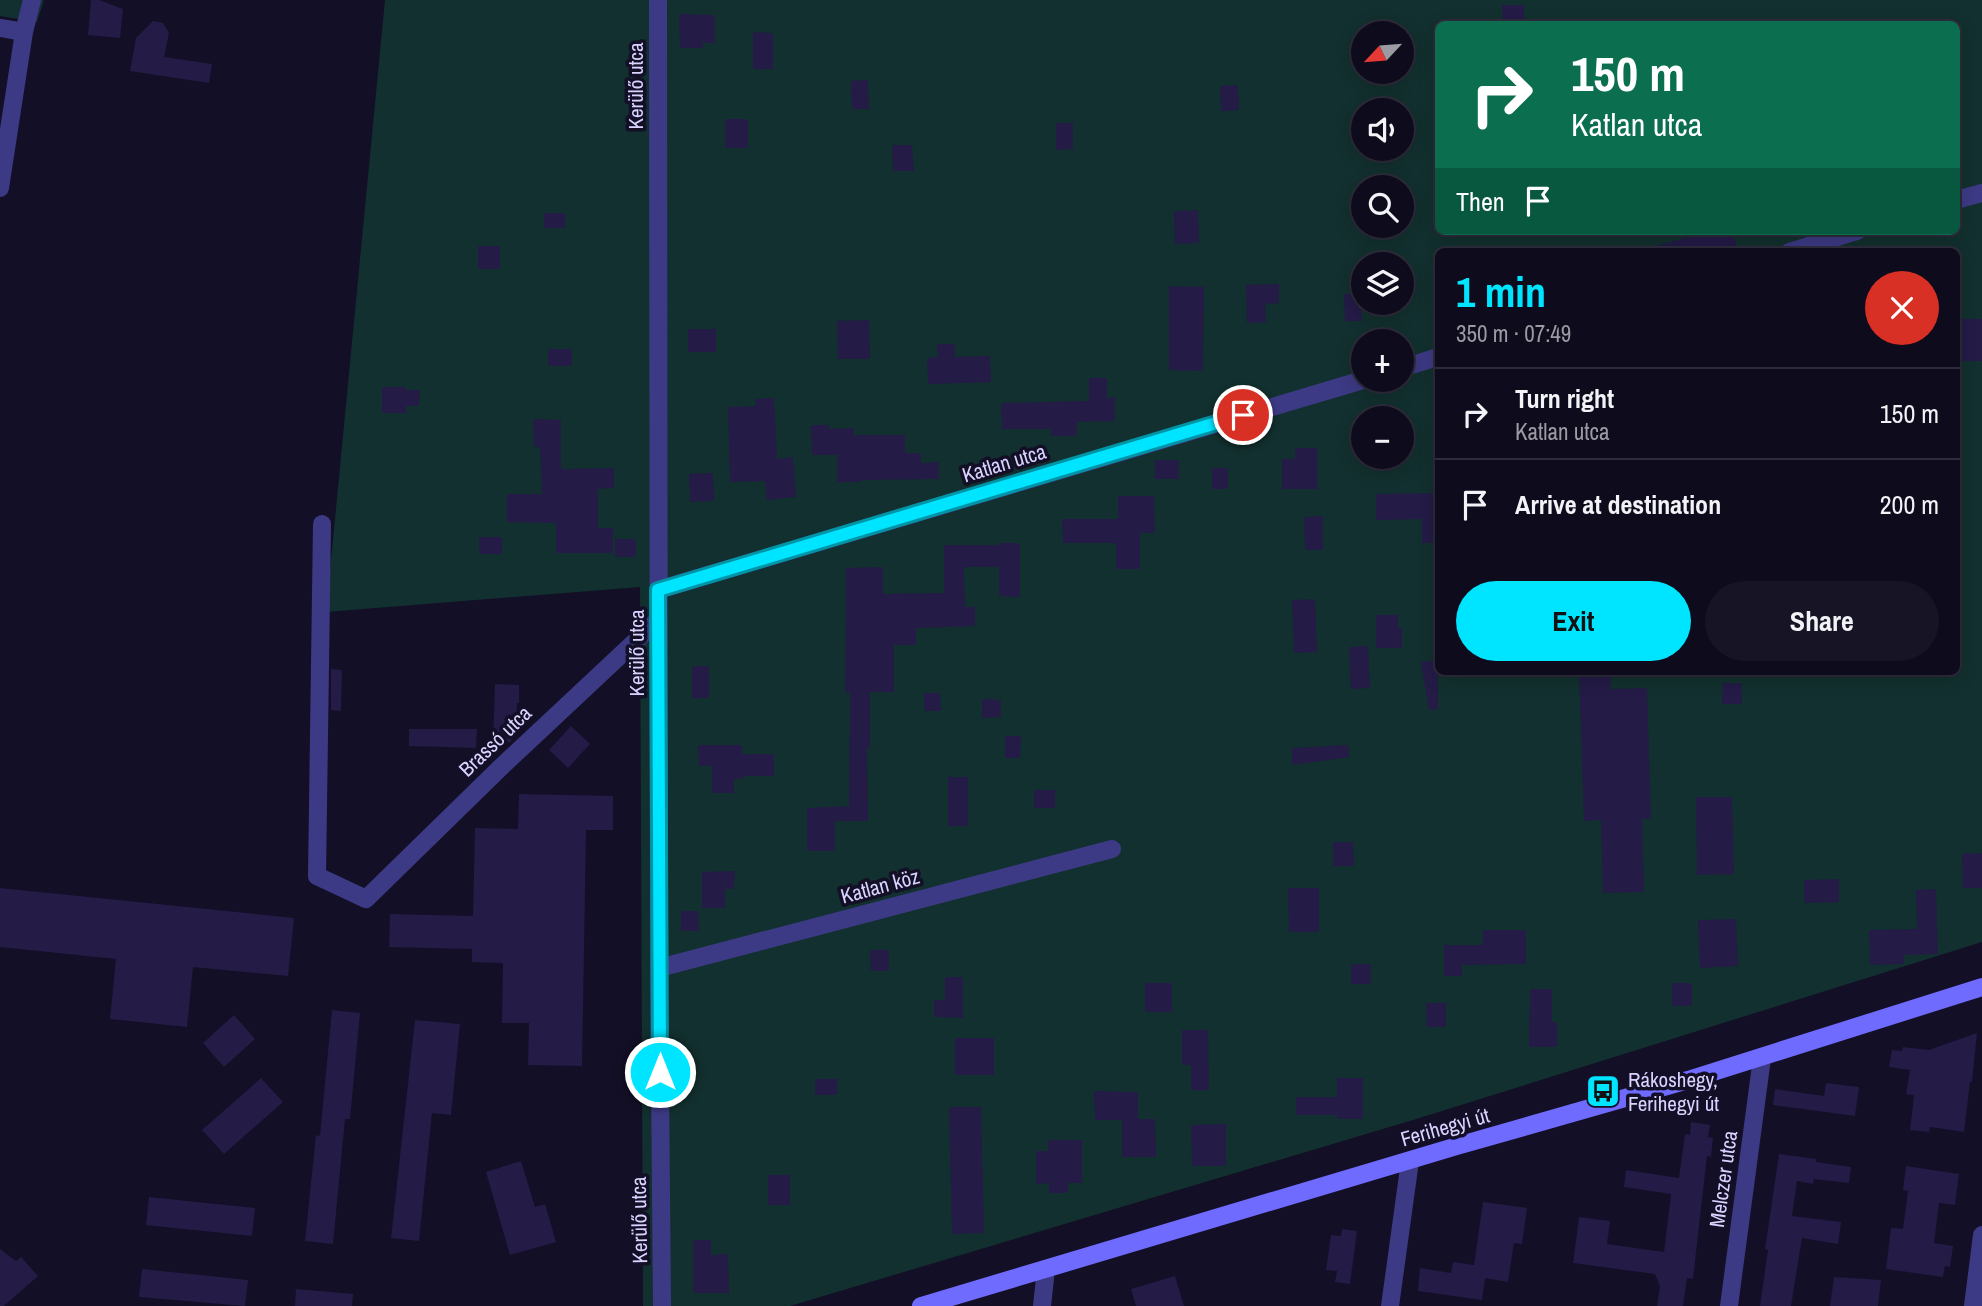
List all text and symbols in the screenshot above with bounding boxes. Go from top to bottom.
north arrow [1351,21,1414,84]
map controls [1351,21,1414,469]
text: 150 m [1571,40,1685,106]
street label: Kerülő utca [621,42,650,130]
icon: right [1456,49,1547,140]
button: sound [1351,98,1414,161]
text: Katlan utca [1571,103,1702,146]
button: search [1351,175,1414,238]
icon: arrive [1519,182,1557,220]
text: Then [1456,184,1505,219]
button: layers [1351,252,1414,315]
text: 1 min [1456,264,1546,320]
button: close [1865,271,1939,345]
text: 350 m · 07:49 [1456,318,1571,349]
button: + [1351,329,1414,392]
text: Turn right [1515,381,1614,416]
pin [1213,385,1273,445]
icon: right [1456,395,1494,433]
icon: arrive [1224,396,1262,434]
text: 150 m [1880,396,1939,431]
button: − [1351,406,1414,469]
text: Katlan utca [1515,416,1609,447]
street label: Katlan utca [959,436,1050,489]
icon: arrive [1456,486,1494,524]
text: Arrive at destination [1515,487,1721,522]
text: 200 m [1880,487,1939,522]
button: Exit [1456,581,1691,661]
button: Share [1705,581,1939,661]
street label: Kerülő utca [622,609,651,697]
street label: Brassó utca [452,699,538,783]
street label: Katlan köz [837,861,923,910]
position arrow [623,1035,697,1109]
place label: Rákoshegy, Ferihegyi út [1628,1065,1719,1118]
bus stop icon: Rákoshegy, Ferihegyi út [1584,1072,1622,1110]
street label: Ferihegyi út [1397,1100,1493,1153]
street label: Melczer utca [1702,1128,1744,1229]
street label: Kerülő utca [624,1176,654,1264]

